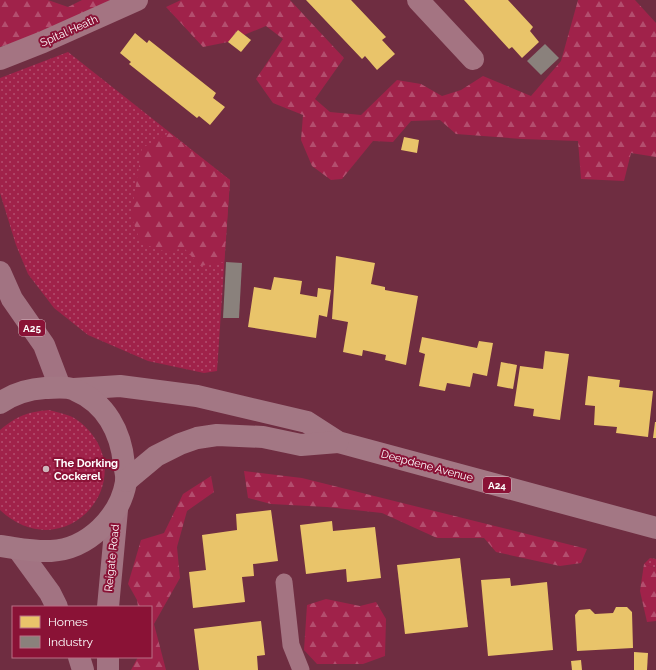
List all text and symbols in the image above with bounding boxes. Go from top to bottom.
street label: Spital Heath [38,13,100,49]
road number: A25 [19,320,45,336]
street label: Deepdene Avenue [380,447,475,485]
place label: The Dorking Cockerel [54,457,118,483]
marker: The Dorking Cockerel [41,464,51,474]
road number: A24 [483,477,511,493]
street label: Reigate Road [102,523,122,592]
legend [12,606,152,658]
text: Homes [48,615,88,629]
text: Industry [48,635,94,649]

